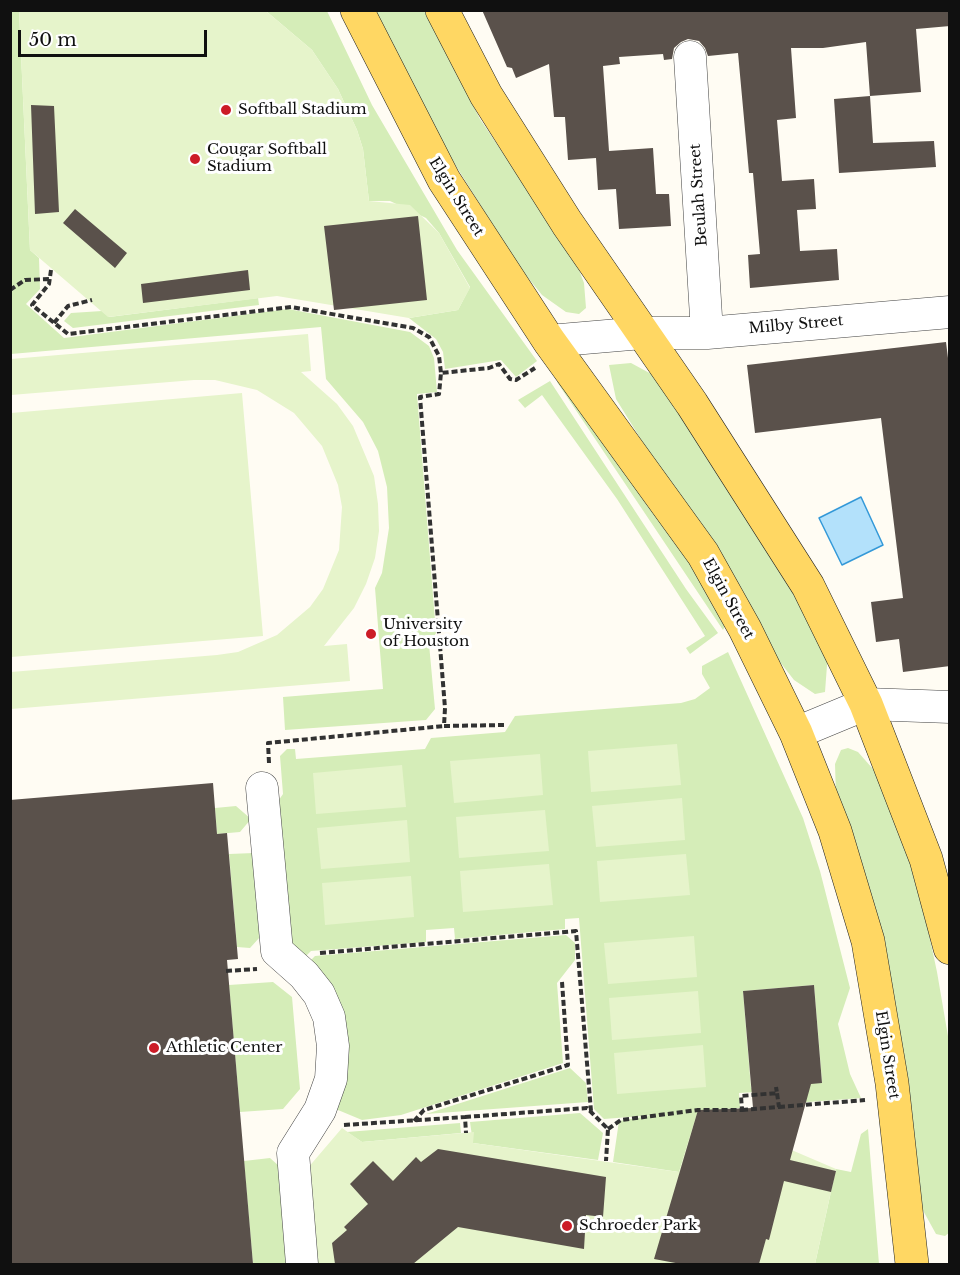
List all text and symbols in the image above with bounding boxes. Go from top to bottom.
scale bar [21,18,210,56]
text: 50 m [29,29,77,51]
place label: Softball Stadium [238,101,366,119]
marker: Softball Stadium [219,103,233,117]
place label: Cougar Softball Stadium [207,141,327,176]
street label: Beulah Street [686,143,712,247]
marker: Cougar Softball Stadium [188,152,202,166]
street label: Elgin Street [425,154,487,240]
street label: Milby Street [748,312,844,338]
street label: Elgin Street [698,555,758,643]
place label: University of Houston [383,616,469,651]
marker: University of Houston [364,627,378,641]
street label: Elgin Street [871,1009,903,1101]
place label: Athletic Center [166,1039,282,1057]
marker: Athletic Center [147,1041,161,1055]
place label: Schroeder Park [579,1217,697,1235]
marker: Schroeder Park [560,1219,574,1233]

